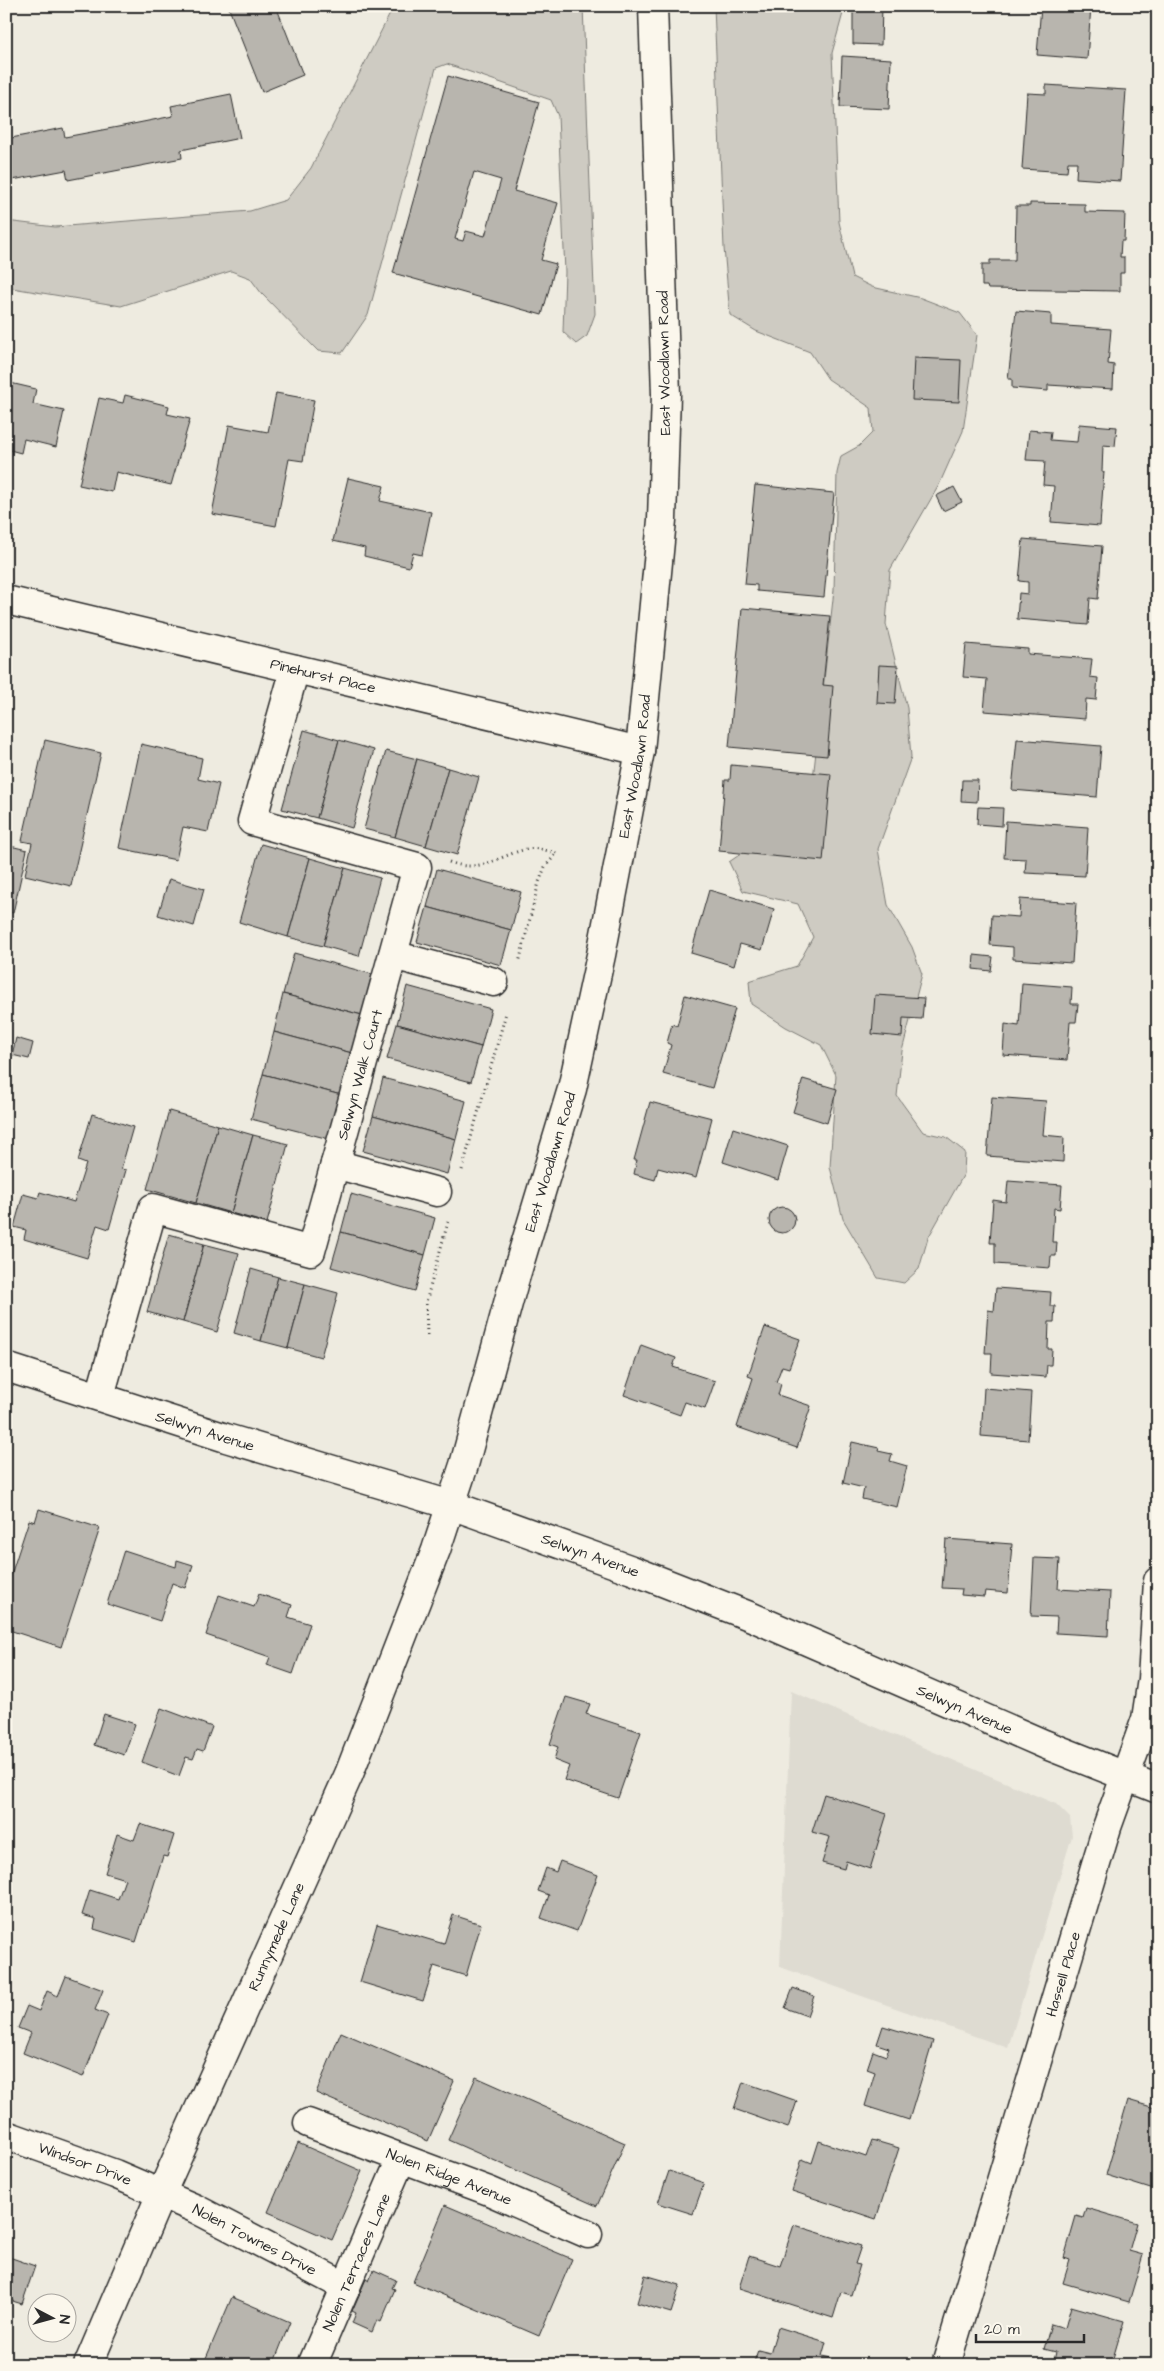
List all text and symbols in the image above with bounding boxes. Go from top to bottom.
street label: East Woodlawn Road [653,290,676,436]
street label: Pinehurst Place [268,653,378,699]
street label: East Woodlawn Road [614,693,656,840]
street label: Selwyn Walk Court [332,1007,388,1142]
street label: East Woodlawn Road [520,1089,582,1234]
street label: Selwyn Avenue [153,1406,257,1457]
street label: Selwyn Avenue [538,1528,642,1583]
street label: Selwyn Avenue [913,1680,1016,1740]
street label: Runnymede Lane [243,1879,310,1994]
street label: Hassell Place [1041,1929,1086,2019]
street label: Windsor Drive [35,2137,135,2191]
street label: Nolen Ridge Avenue [383,2143,515,2211]
street label: Nolen Terraces Lane [318,2190,396,2335]
street label: Nolen Townes Drive [189,2199,320,2281]
north arrow [28,2294,78,2344]
scale bar [976,2311,1084,2343]
text: N [54,2314,74,2325]
text: 20 m [984,2319,1020,2340]

